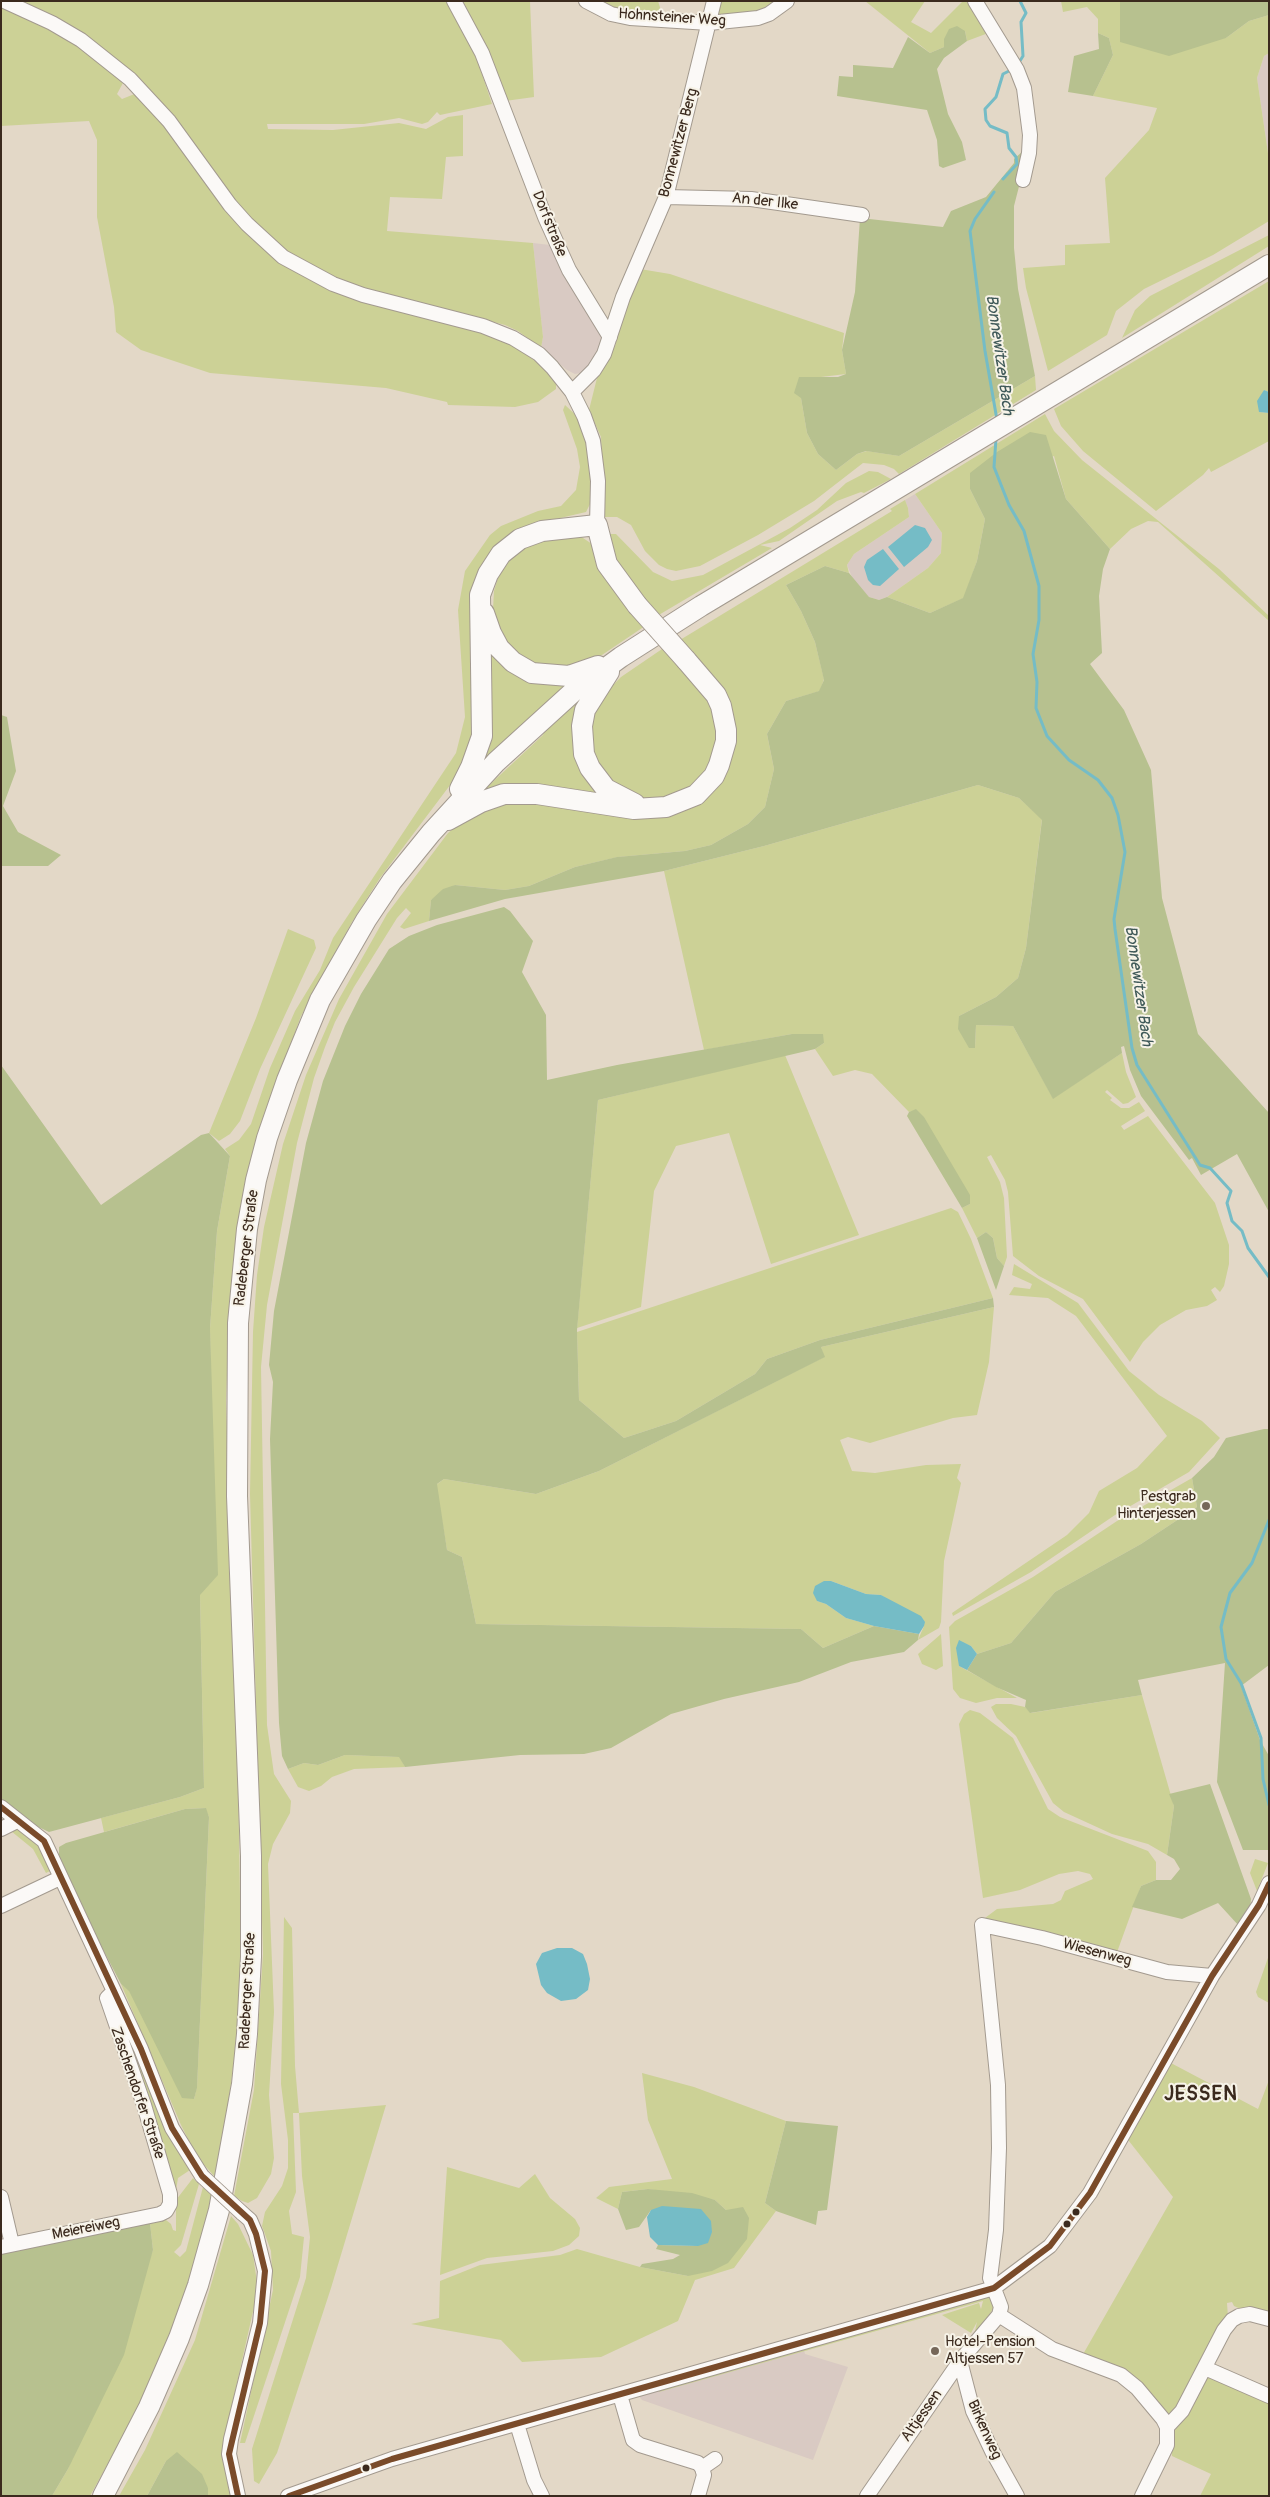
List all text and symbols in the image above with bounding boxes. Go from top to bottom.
street label: Hohnsteiner Weg [618,5,726,31]
street label: Bonnewitzer Berg [656,86,702,200]
street label: Dorfstraße [528,188,570,260]
street label: An der Ilke [731,190,799,214]
water label: Bonnewitzer Bach [981,294,1017,416]
water label: Bonnewitzer Bach [1120,925,1156,1047]
street label: Radeberger Straße [231,1189,263,1307]
place label: Pestgrab Hinterjessen [1117,1488,1196,1523]
marker: Pestgrab Hinterjessen [1200,1500,1212,1512]
street label: Radeberger Straße [236,1932,260,2050]
street label: Wiesenweg [1061,1935,1133,1971]
street label: Zaschendorfer Straße [106,2025,168,2161]
district label: JESSEN [1163,2083,1239,2107]
unlabelled marker [1071,2207,1081,2217]
street label: Meiereiweg [51,2214,121,2244]
unlabelled marker [1062,2219,1072,2229]
place label: Hotel-Pension Altjessen 57 [945,2333,1035,2368]
marker: Hotel-Pension Altjessen 57 [929,2345,941,2357]
street label: Altjessen [898,2387,946,2445]
street label: Birkenweg [963,2397,1005,2463]
unlabelled marker [361,2463,371,2473]

